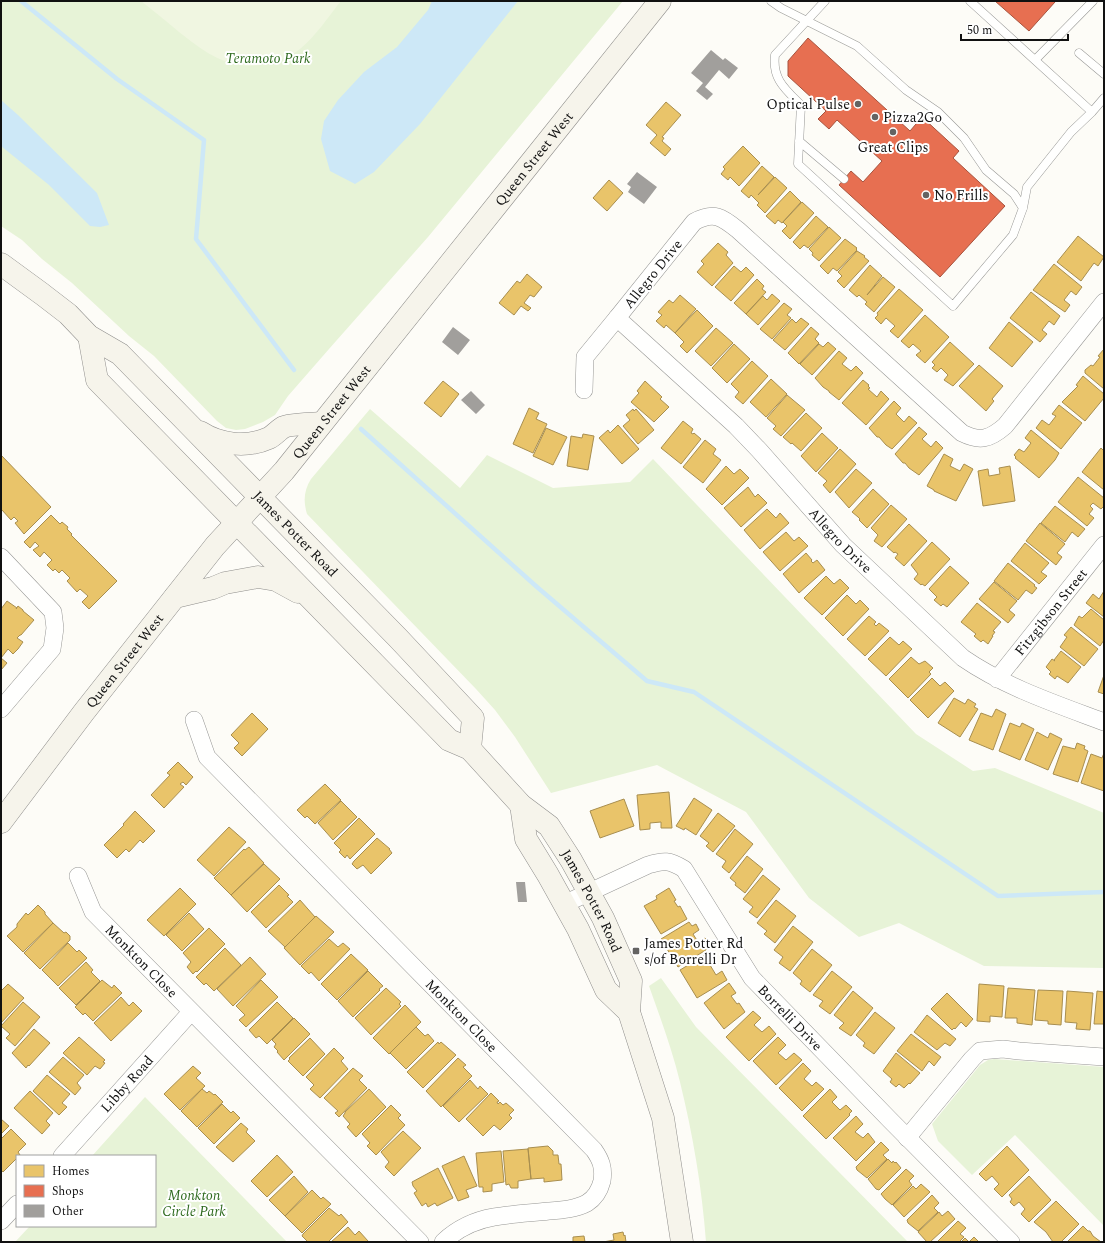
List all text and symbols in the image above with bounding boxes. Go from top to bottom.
scale bar [961,16,1068,42]
text: 50 m [967,21,992,40]
park label: Teramoto Park [225,48,311,69]
place label: Optical Pulse [767,94,850,115]
marker: Optical Pulse [853,99,863,109]
street label: Queen Street West [489,107,578,211]
place label: Pizza2Go [883,107,942,128]
marker: Pizza2Go [870,112,880,122]
marker: Great Clips [888,127,898,137]
place label: Great Clips [857,137,929,158]
place label: No Frills [934,185,989,206]
marker: No Frills [921,190,931,200]
street label: Allegro Drive [618,235,688,313]
street label: Queen Street West [287,360,376,464]
street label: James Potter Road [248,485,343,582]
street label: Allegro Drive [804,503,877,578]
street label: Fitzgibson Street [1009,564,1092,660]
street label: Queen Street West [80,609,169,713]
street label: James Potter Road [556,845,627,956]
street label: Monkton Close [100,920,183,1003]
place label: James Potter Rd s/of Borrelli Dr [644,933,743,970]
marker: James Potter Rd s/of Borrelli Dr [631,946,641,956]
street label: Monkton Close [421,974,503,1057]
street label: Borrelli Drive [753,980,828,1055]
street label: Libby Road [95,1050,158,1117]
legend [16,1155,156,1227]
text: Homes [52,1162,90,1181]
text: Shops [52,1182,84,1201]
park label: Monkton Circle Park [162,1185,226,1222]
text: Other [52,1202,84,1221]

